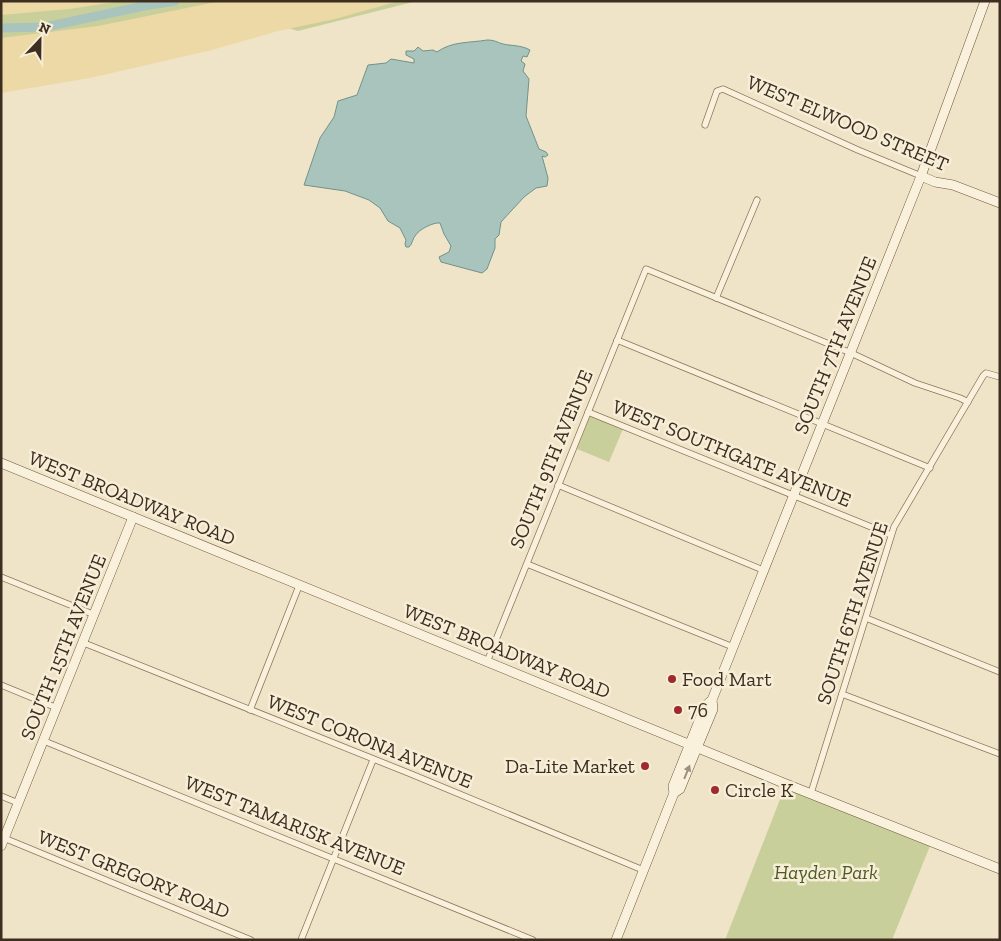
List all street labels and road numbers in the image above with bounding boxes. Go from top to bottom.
street label: WEST ELWOOD STREET [744,70,952,176]
street label: SOUTH 7TH AVENUE [788,253,882,437]
street label: SOUTH 9TH AVENUE [504,366,598,552]
street label: WEST SOUTHGATE AVENUE [609,394,855,512]
street label: WEST BROADWAY ROAD [25,445,239,551]
street label: SOUTH 6TH AVENUE [811,519,893,707]
street label: SOUTH 15TH AVENUE [15,551,111,743]
street label: WEST BROADWAY ROAD [400,598,614,704]
street label: WEST CORONA AVENUE [264,689,476,793]
street label: WEST TAMARISK AVENUE [181,770,409,880]
street label: WEST GREGORY ROAD [34,824,234,924]

